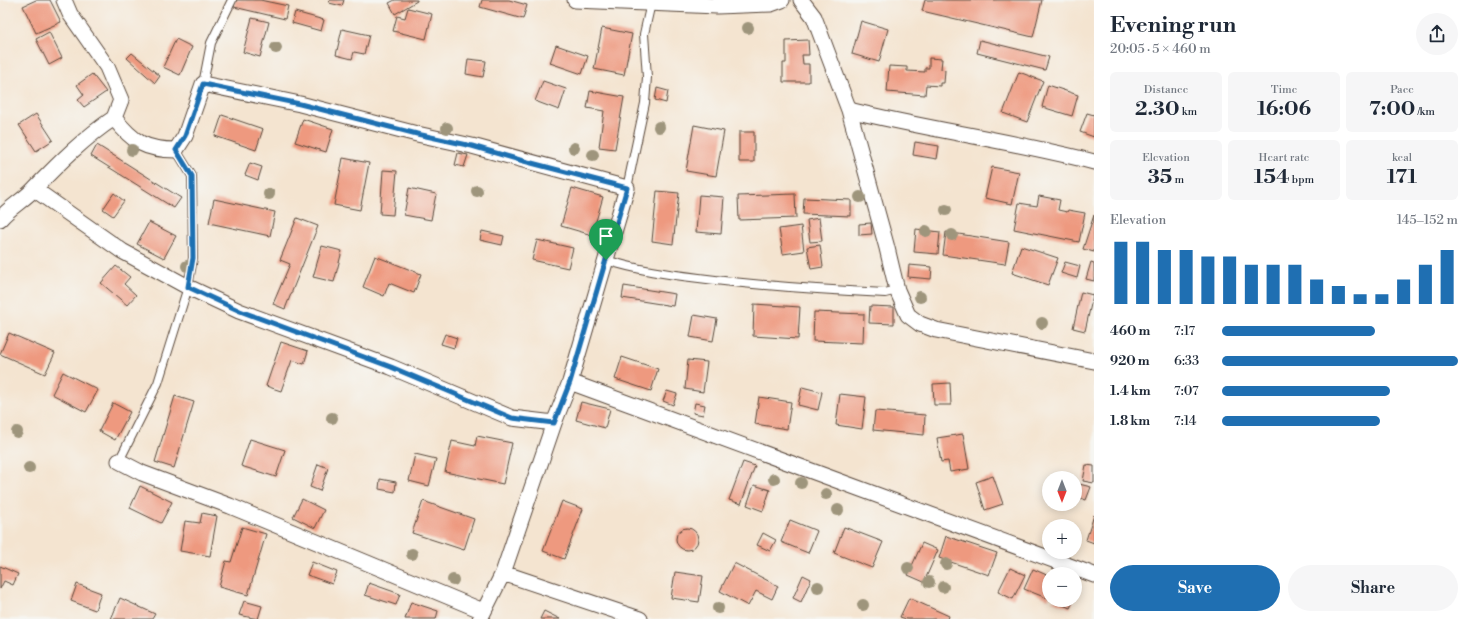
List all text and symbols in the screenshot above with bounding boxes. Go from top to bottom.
text: Evening run [1110,12,1236,39]
button: share [1416,13,1458,55]
text: 20:05 · 5 × 460 m [1110,41,1211,57]
text: Distance [1144,83,1188,97]
text: Time [1271,83,1297,97]
text: Pace [1390,83,1414,97]
text: 2.30 [1135,97,1179,122]
text: 16:06 [1257,97,1311,122]
text: 7:00 [1369,97,1415,122]
text: km [1179,105,1197,119]
text: /km [1415,105,1435,119]
text: Elevation [1142,151,1190,165]
text: Heart rate [1259,151,1309,165]
text: kcal [1392,151,1412,165]
text: 35 [1148,165,1172,190]
text: 154 [1254,165,1290,190]
text: 171 [1387,165,1417,190]
text: m [1172,173,1184,187]
text: bpm [1290,173,1314,187]
text: Elevation [1110,212,1166,228]
text: 145–152 m [1397,212,1458,228]
pin [589,219,623,260]
icon: arrive [595,225,617,247]
text: 460 m [1110,323,1150,339]
text: 7:17 [1174,323,1195,339]
text: 920 m [1110,353,1150,369]
text: 6:33 [1174,353,1199,369]
text: 1.4 km [1110,383,1151,399]
text: 7:07 [1174,383,1199,399]
text: 1.8 km [1110,413,1150,429]
text: 7:14 [1174,413,1196,429]
north arrow [1042,471,1082,511]
map controls [1042,471,1082,607]
button: + [1042,519,1082,559]
button: Save [1110,565,1280,611]
button: Share [1288,565,1458,611]
button: − [1042,567,1082,607]

